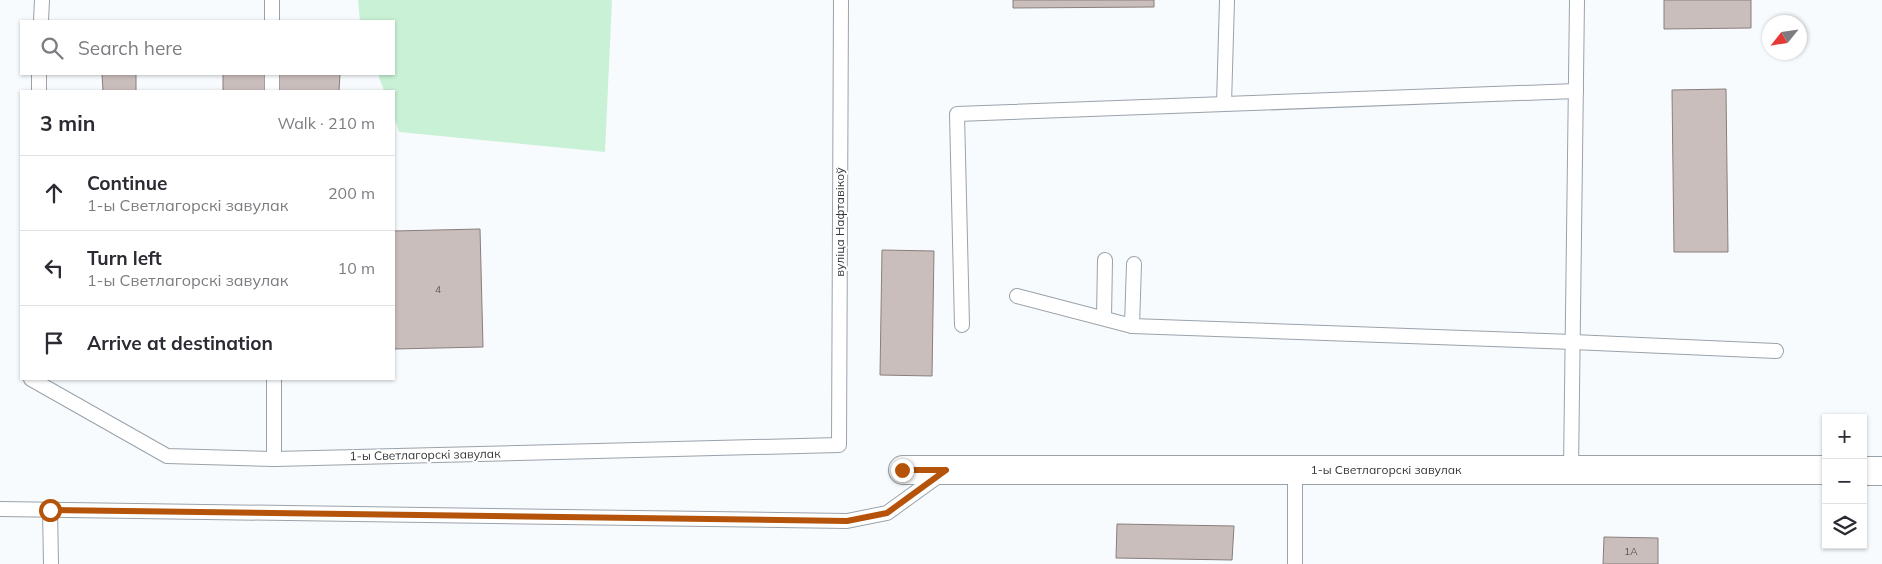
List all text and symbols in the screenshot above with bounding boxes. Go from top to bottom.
north arrow [1762,15,1807,60]
search box [20,20,395,75]
icon: search [38,34,66,62]
text: Search here [78,36,182,60]
text: 3 min [40,110,95,136]
text: Walk · 210 m [277,113,375,133]
street label: вуліца Нафтавікоў [832,167,847,277]
text: Continue [87,171,167,195]
icon: ahead [40,179,68,207]
text: 200 m [328,183,375,203]
text: 1-ы Светлагорскі завулак [87,195,288,215]
text: Turn left [87,246,162,270]
icon: left [40,254,68,282]
text: 10 m [338,258,375,278]
text: 1-ы Светлагорскі завулак [87,270,288,290]
house number: 4 [435,283,441,296]
icon: arrive [40,329,68,357]
text: Arrive at destination [87,331,273,355]
map controls [1822,414,1867,549]
button: + [1822,414,1867,459]
street label: 1-ы Светлагорскі завулак [349,446,501,463]
route end [891,459,914,482]
button: − [1822,459,1867,504]
street label: 1-ы Светлагорскі завулак [1310,462,1462,477]
route start [39,499,62,522]
button: layers [1822,504,1867,549]
house number: 1А [1624,545,1638,558]

